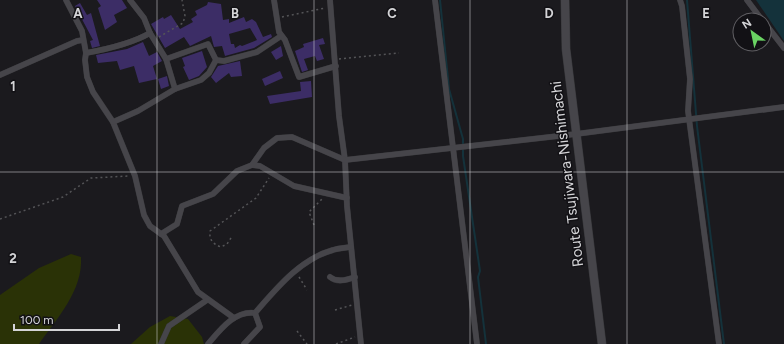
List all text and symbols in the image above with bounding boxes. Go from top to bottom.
text: A [73,6,83,21]
text: B [231,6,239,21]
text: C [387,6,397,21]
text: D [544,6,554,21]
text: E [702,6,710,21]
north arrow [732,12,772,52]
text: N [740,16,754,32]
text: 1 [10,79,16,94]
street label: Route Tsujiwara-Nishimachi [547,80,587,268]
text: 2 [9,251,17,266]
scale bar [14,306,119,332]
text: 100 m [20,313,54,327]

